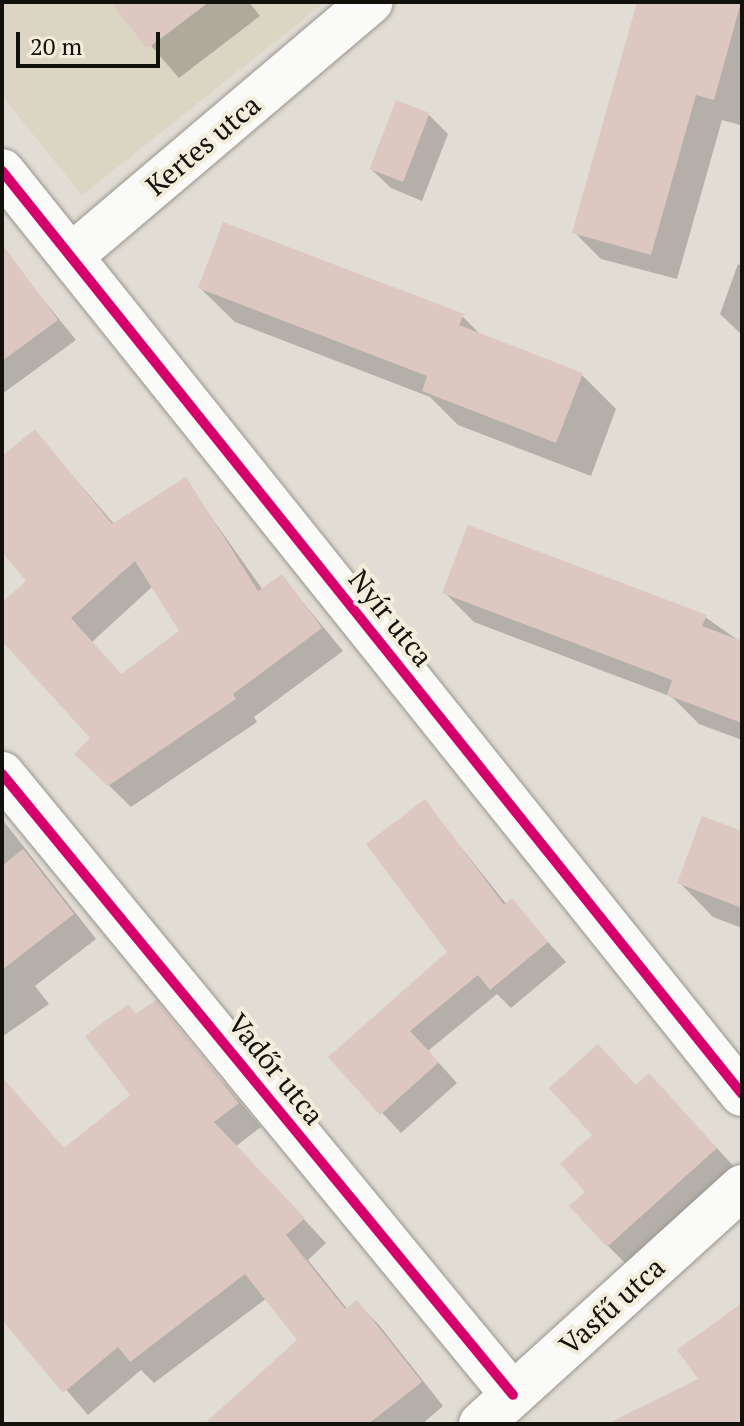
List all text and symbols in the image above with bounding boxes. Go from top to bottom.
scale bar [20,16,164,66]
text: 20 m [30,30,82,62]
street label: Kertes utca [139,88,267,202]
street label: Nyír utca [342,563,440,673]
street label: Vadőr utca [221,1007,331,1131]
street label: Vasfű utca [553,1250,671,1362]

